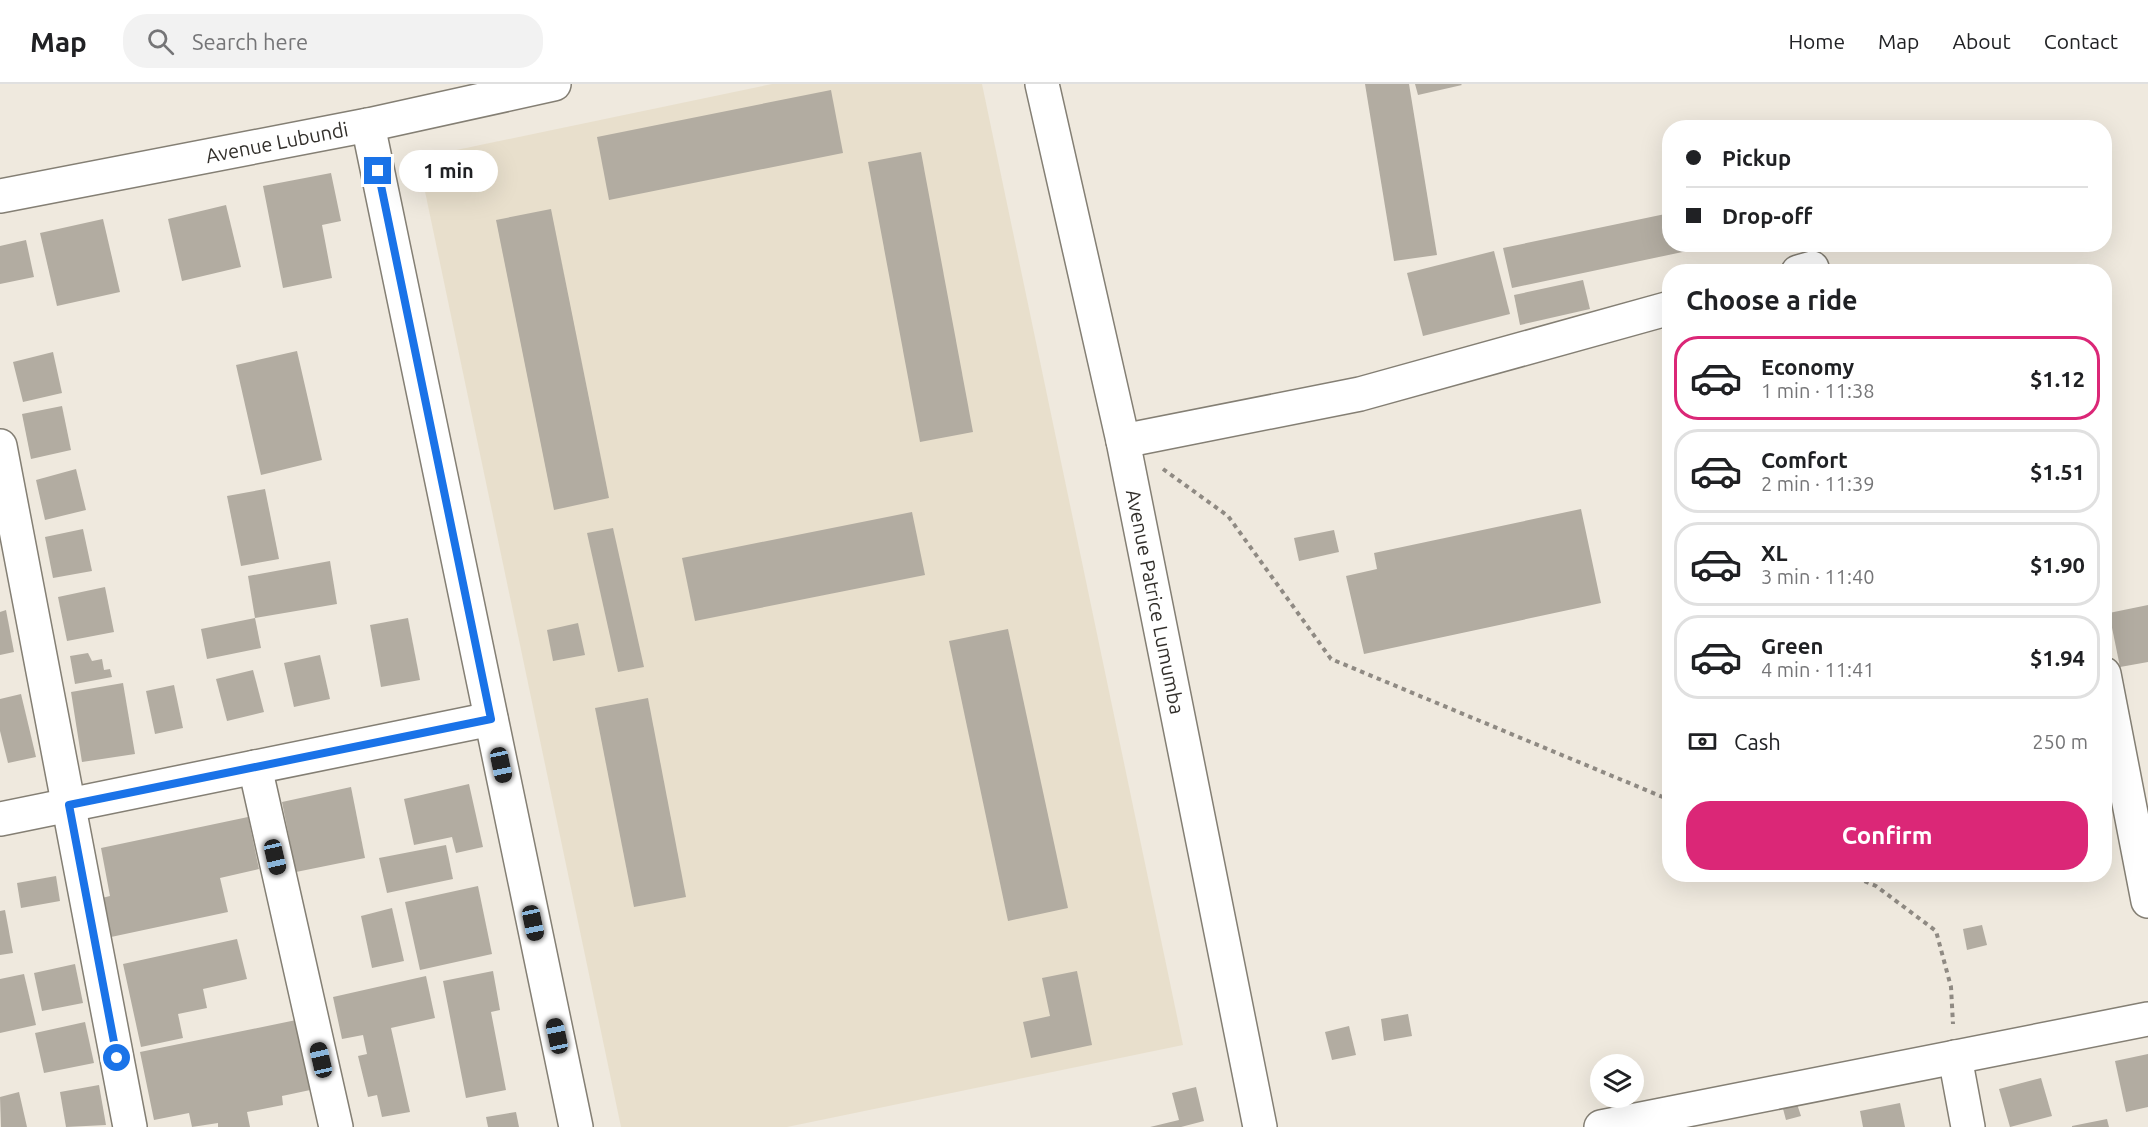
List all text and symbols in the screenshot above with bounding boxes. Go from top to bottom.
search box [123,14,543,68]
icon: search [144,25,177,58]
text: Map [30,26,87,57]
text: Search here [192,29,308,54]
text: Home [1788,29,1845,53]
text: Map [1878,29,1919,53]
text: About [1952,29,2011,53]
text: Contact [2044,29,2118,53]
street label: Avenue Lubundi [204,117,350,167]
text: Pickup [1722,145,1791,170]
callout: 1 min [399,150,498,192]
route end [364,157,391,184]
text: 1 min [423,159,474,182]
text: Drop-off [1722,203,1812,228]
text: Choose a ride [1686,285,1858,315]
icon: car [1689,351,1743,405]
text: Economy [1761,354,1854,379]
text: $1.12 [2030,366,2085,391]
text: 1 min · 11:38 [1761,379,1875,402]
icon: car [1689,444,1743,498]
text: Comfort [1761,447,1848,472]
text: $1.51 [2030,459,2085,484]
text: 2 min · 11:39 [1761,472,1875,495]
street label: Avenue Patrice Lumumba [1122,487,1189,716]
icon: car [1689,537,1743,591]
text: XL [1761,540,1788,565]
text: $1.90 [2030,552,2085,577]
text: 3 min · 11:40 [1761,565,1875,588]
icon: car [1689,630,1743,684]
text: Green [1761,633,1823,658]
text: $1.94 [2030,645,2085,670]
text: 4 min · 11:41 [1761,658,1875,681]
icon: cash [1686,725,1719,758]
text: Cash [1734,729,1781,754]
text: 250 m [2032,730,2088,753]
car [488,746,514,784]
button: Confirm [1686,801,2088,870]
car [262,837,288,877]
car [520,904,546,942]
car [544,1017,570,1055]
car [308,1040,334,1080]
route start [103,1044,130,1071]
map controls [1590,1054,1644,1108]
button: layers [1590,1054,1644,1108]

